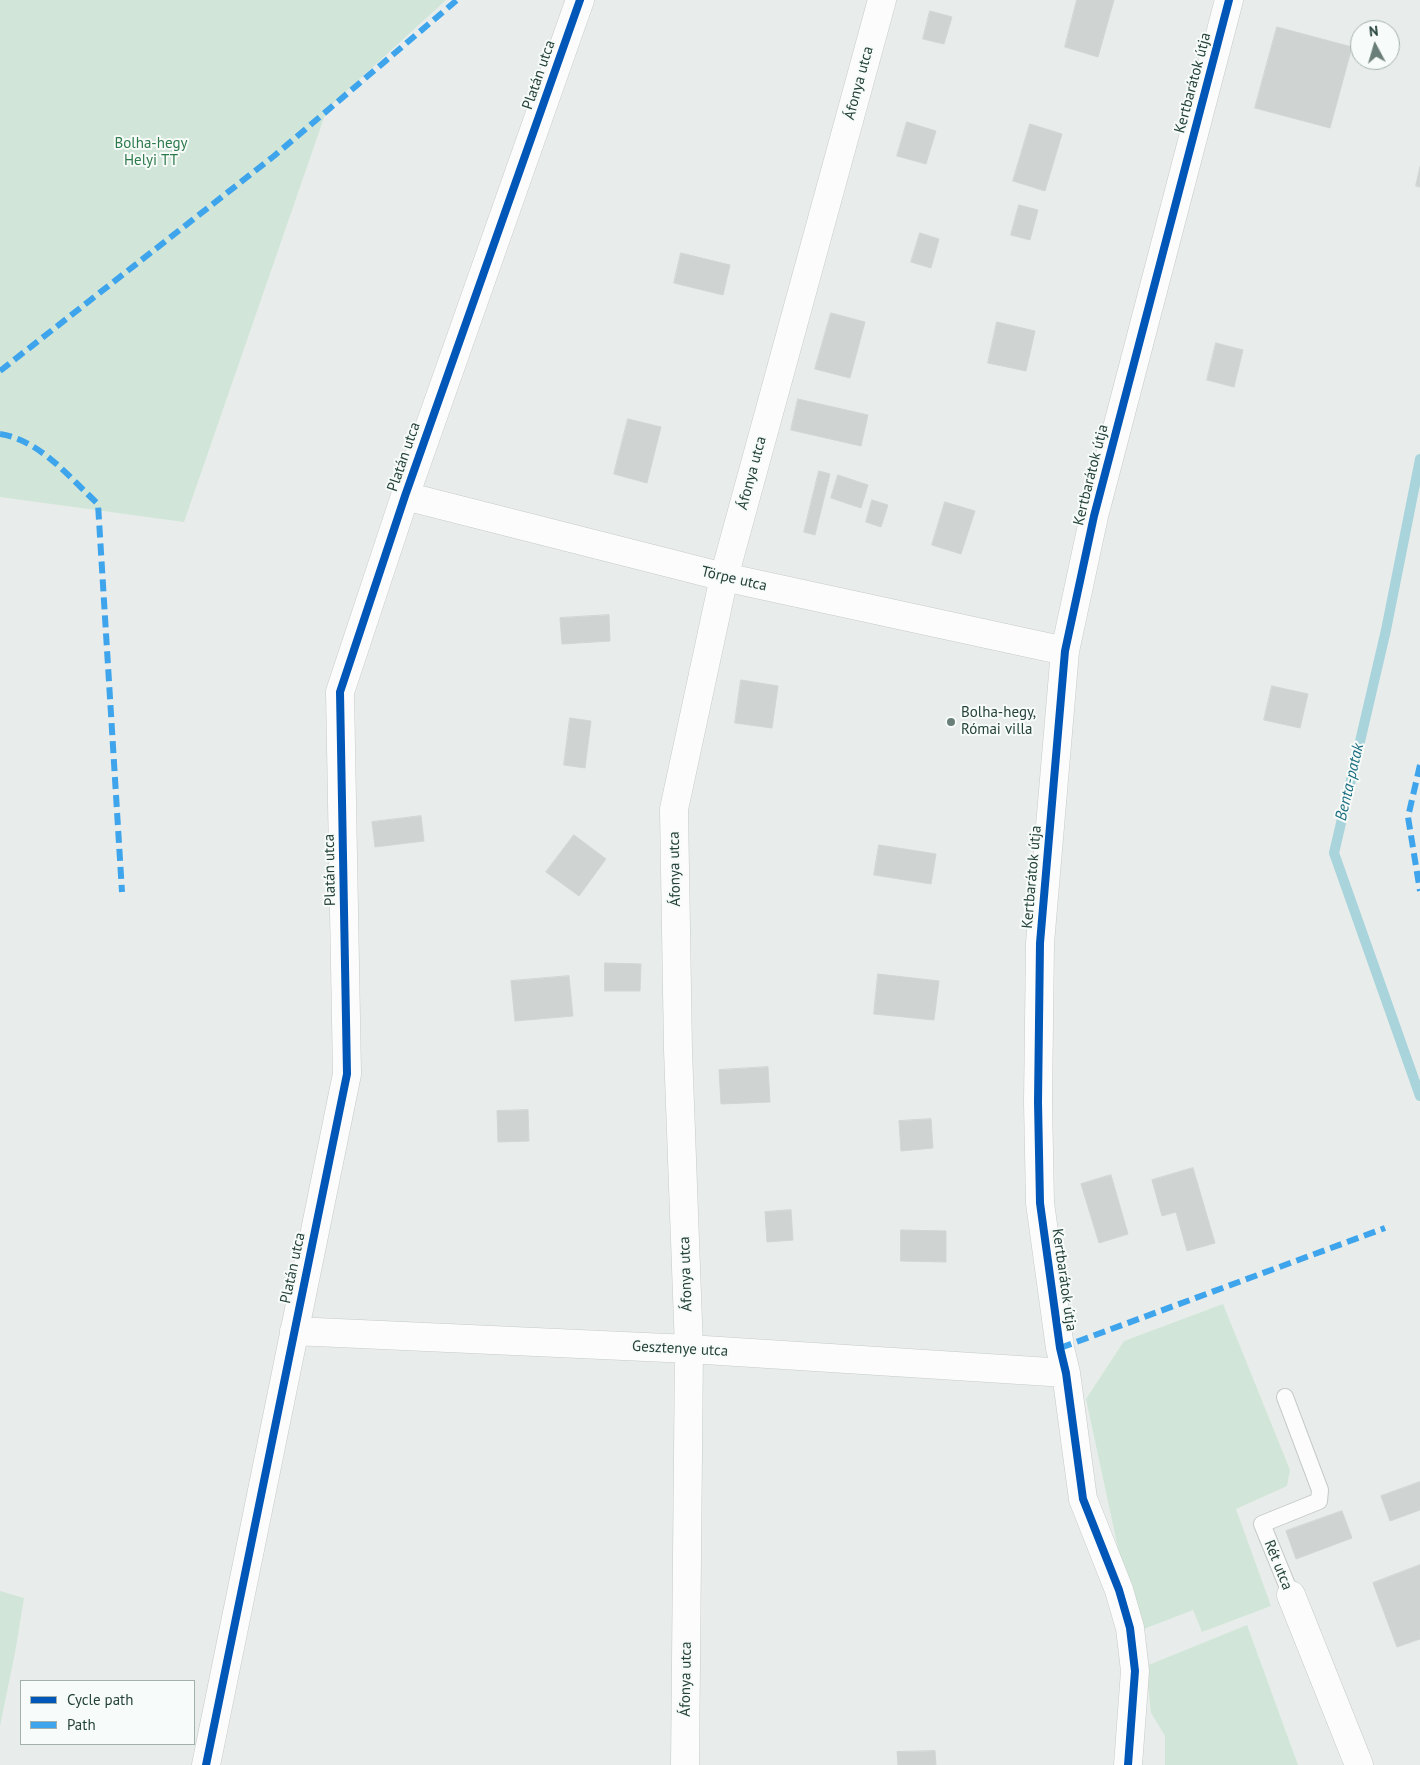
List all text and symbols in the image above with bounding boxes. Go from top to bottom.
north arrow [1350,20,1400,70]
text: N [1368,22,1379,41]
street label: Kertbarátok útja [1171,31,1215,135]
street label: Platán utca [519,38,559,112]
street label: Áfonya utca [841,44,877,122]
park label: Bolha-hegy Helyi TT [115,135,187,170]
street label: Platán utca [384,420,424,494]
street label: Kertbarátok útja [1070,423,1112,527]
street label: Áfonya utca [734,434,770,512]
street label: Törpe utca [699,563,769,595]
place label: Bolha-hegy, Római villa [961,704,1036,739]
marker: Bolha-hegy, Római villa [945,716,957,728]
water label: Benta-patak [1332,741,1368,823]
street label: Kertbarátok útja [1019,825,1045,929]
street label: Áfonya utca [665,831,685,907]
street label: Platán utca [320,834,340,906]
street label: Kertbarátok útja [1048,1227,1080,1333]
street label: Platán utca [277,1231,309,1305]
street label: Áfonya utca [676,1236,696,1312]
street label: Gesztenye utca [631,1337,729,1361]
street label: Rét utca [1260,1537,1296,1593]
street label: Áfonya utca [676,1641,696,1717]
legend [20,1680,195,1745]
text: Cycle path [67,1690,133,1709]
text: Path [67,1715,96,1734]

